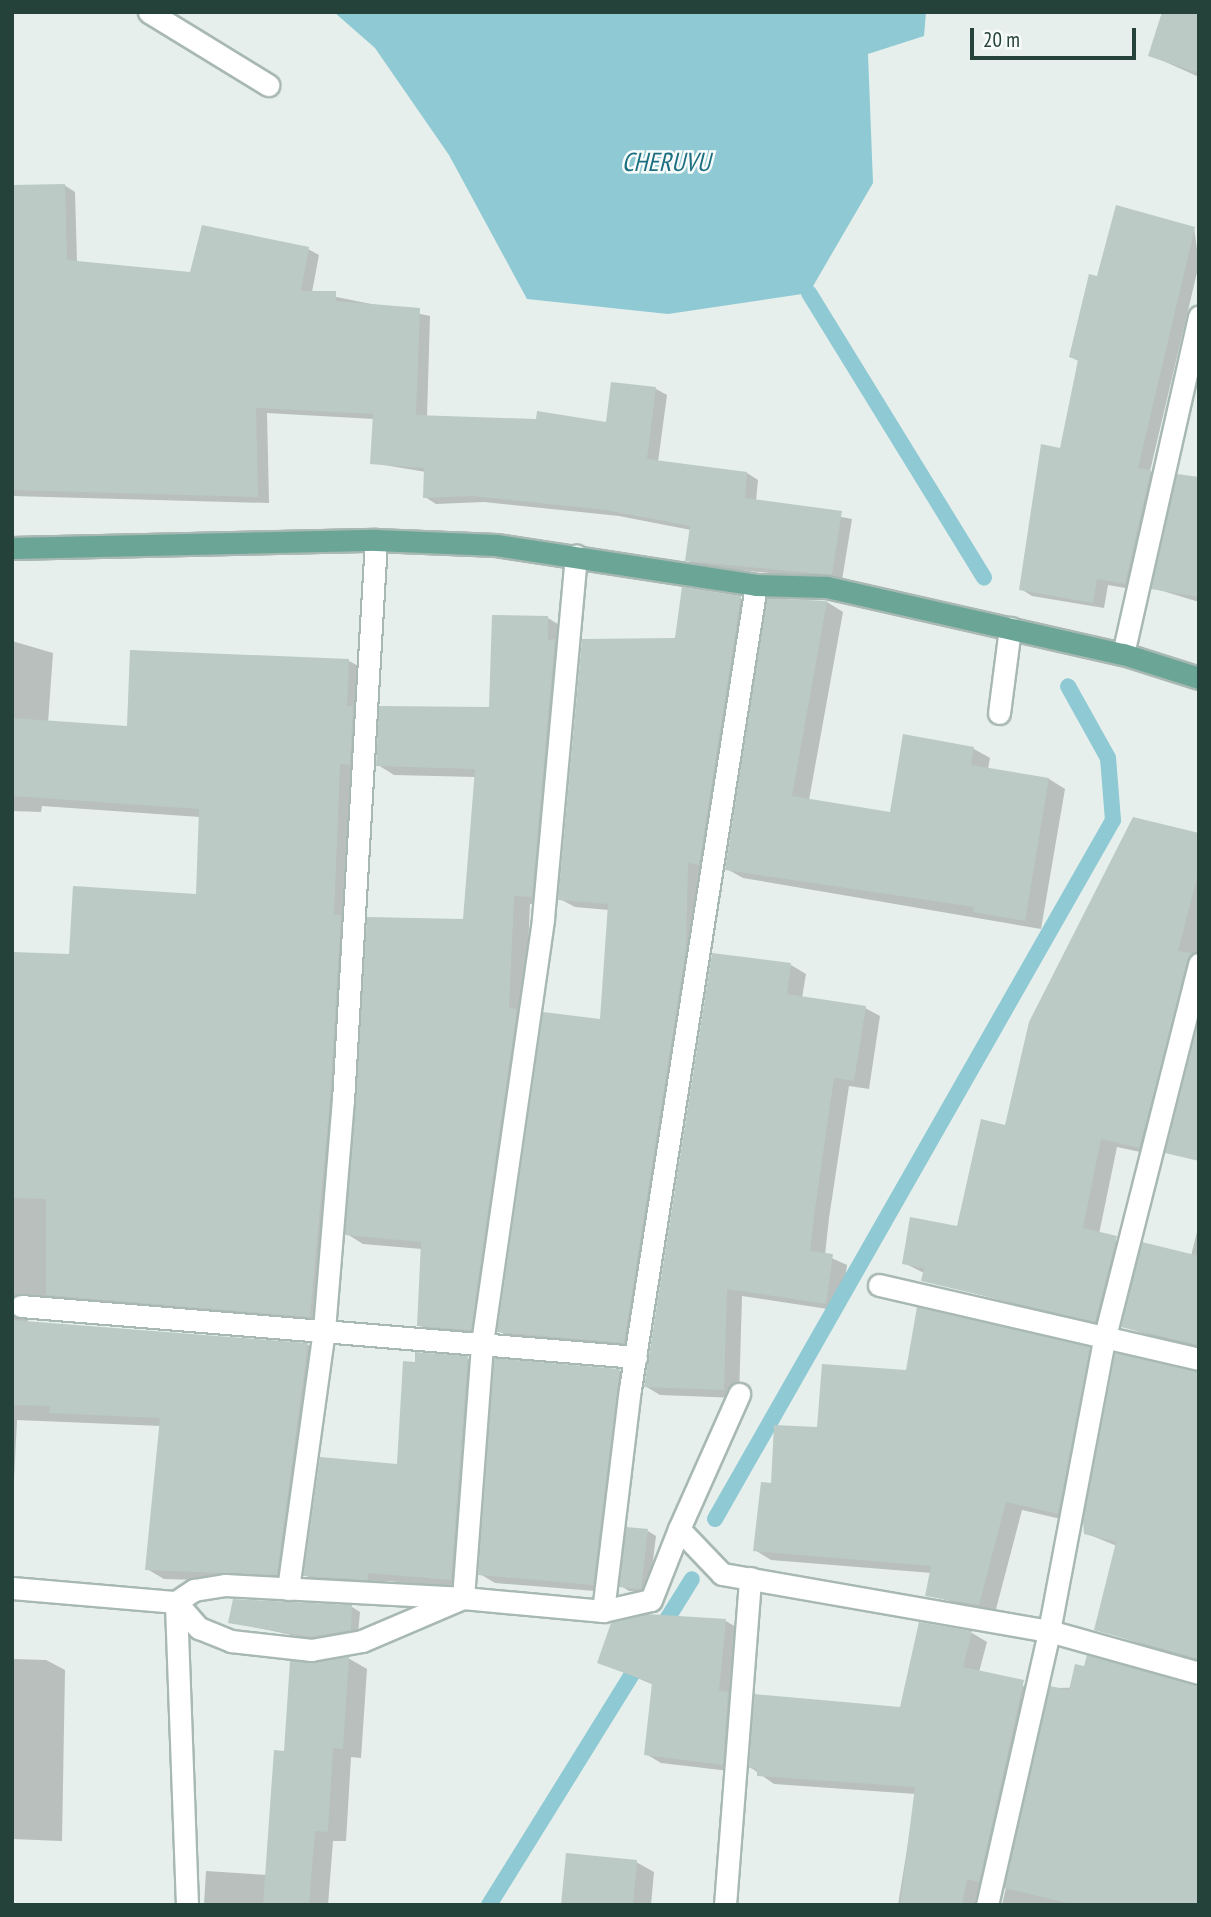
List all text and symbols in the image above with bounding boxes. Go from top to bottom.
scale bar [973,14,1139,58]
text: 20 m [983,26,1020,53]
water label: CHERUVU [622,146,710,178]

